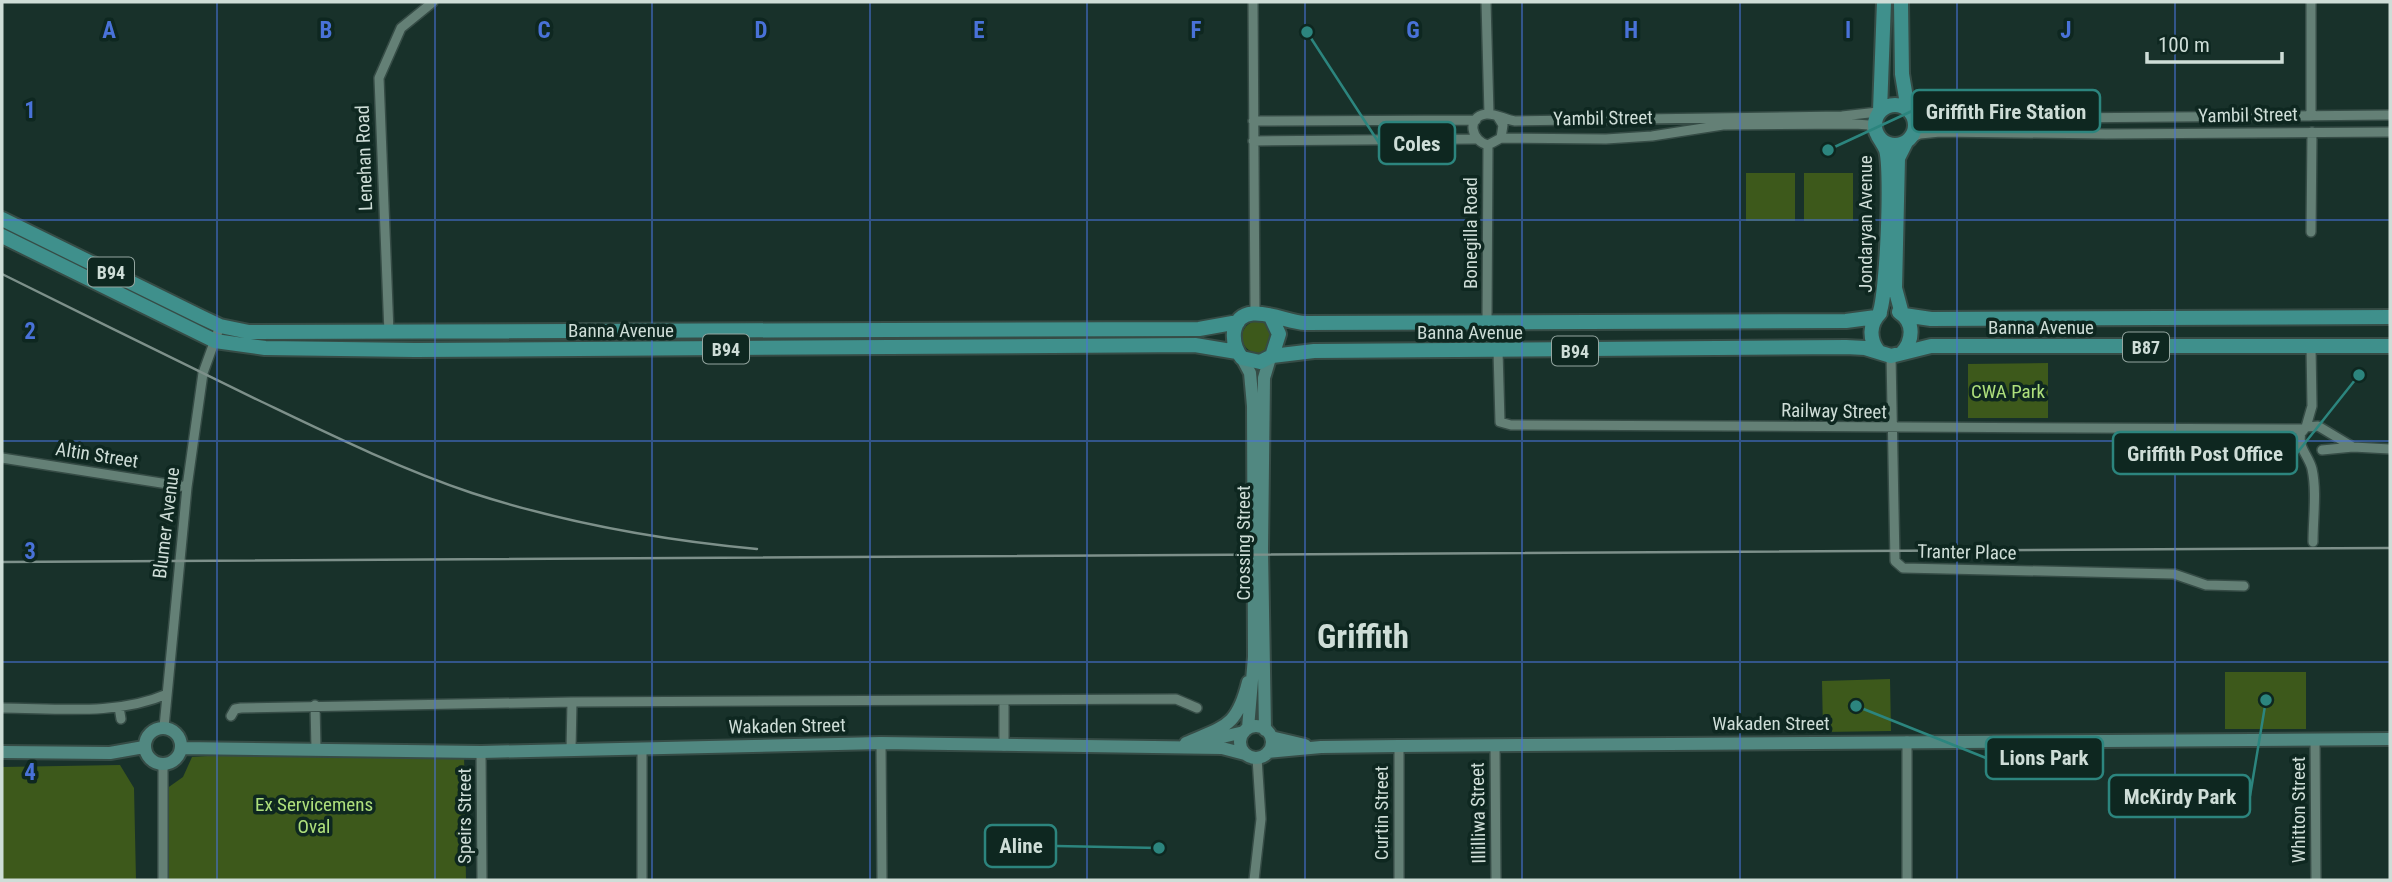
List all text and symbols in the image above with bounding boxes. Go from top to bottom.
text: A [102,17,116,44]
text: B [320,17,332,44]
text: C [537,17,551,44]
text: D [755,17,768,44]
text: E [973,17,985,44]
text: F [1191,17,1202,44]
text: G [1406,17,1420,44]
text: H [1624,17,1638,44]
text: I [1845,17,1851,44]
text: J [2060,17,2072,44]
scale bar [2147,21,2282,65]
text: 100 m [2158,33,2210,57]
callout: Griffith Fire Station [1912,90,2100,132]
text: 1 [24,97,36,124]
text: Griffith Fire Station [1926,100,2086,124]
street label: Yambil Street [2198,103,2298,127]
street label: Lenehan Road [351,105,377,211]
street label: Yambil Street [1553,106,1653,130]
callout: Coles [1379,122,1455,164]
text: Coles [1393,132,1441,156]
street label: Jondaryan Avenue [1854,155,1877,293]
street label: Bonegilla Road [1459,177,1482,289]
road number: B94 [88,258,134,286]
street label: Banna Avenue [1988,316,2094,339]
text: 2 [24,318,36,345]
street label: Banna Avenue [568,319,674,342]
street label: Banna Avenue [1417,321,1523,344]
road number: B87 [2123,332,2169,362]
road number: B94 [703,334,749,363]
road number: B94 [1552,337,1598,366]
park label: CWA Park [1971,380,2045,403]
street label: Railway Street [1781,399,1887,423]
callout: Griffith Post Office [2113,432,2297,474]
street label: Altin Street [54,437,140,473]
text: Griffith Post Office [2127,442,2283,466]
street label: Blumer Avenue [148,466,184,580]
street label: Crossing Street [1232,485,1255,601]
text: 3 [24,538,36,565]
street label: Tranter Place [1917,540,2017,564]
district label: Griffith [1317,617,1409,656]
street label: Wakaden Street [1712,712,1830,735]
street label: Wakaden Street [728,713,846,739]
callout: Lions Park [1986,737,2103,779]
text: Lions Park [1999,746,2090,770]
street label: Whitton Street [2287,757,2310,863]
text: 4 [24,759,36,786]
street label: Illilliwa Street [1466,762,1490,864]
street label: Curtin Street [1370,766,1393,860]
street label: Speirs Street [453,768,476,864]
callout: McKirdy Park [2109,775,2250,817]
text: McKirdy Park [2124,785,2237,809]
park label: Ex Servicemens Oval [255,793,373,838]
callout: Aline [985,825,1056,867]
text: Aline [999,834,1043,858]

